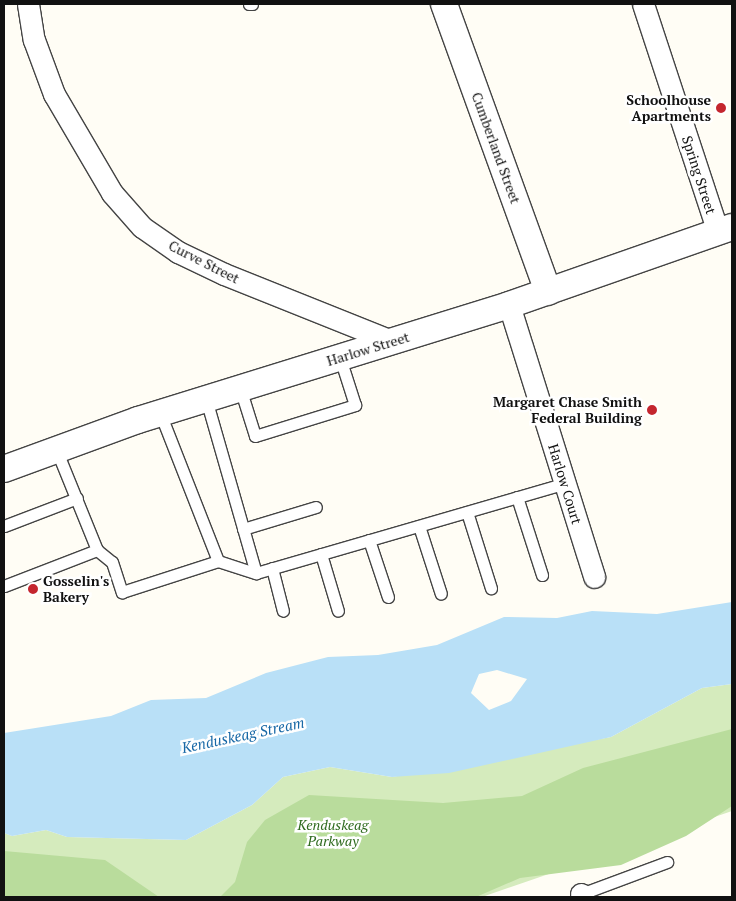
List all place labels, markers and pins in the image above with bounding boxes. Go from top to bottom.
place label: Schoolhouse Apartments [626,92,711,124]
marker: Schoolhouse Apartments [715,102,727,114]
place label: Margaret Chase Smith Federal Building [493,394,642,427]
marker: Margaret Chase Smith Federal Building [646,404,658,416]
place label: Gosselin's Bakery [43,573,109,606]
marker: Gosselin's Bakery [27,583,39,595]

